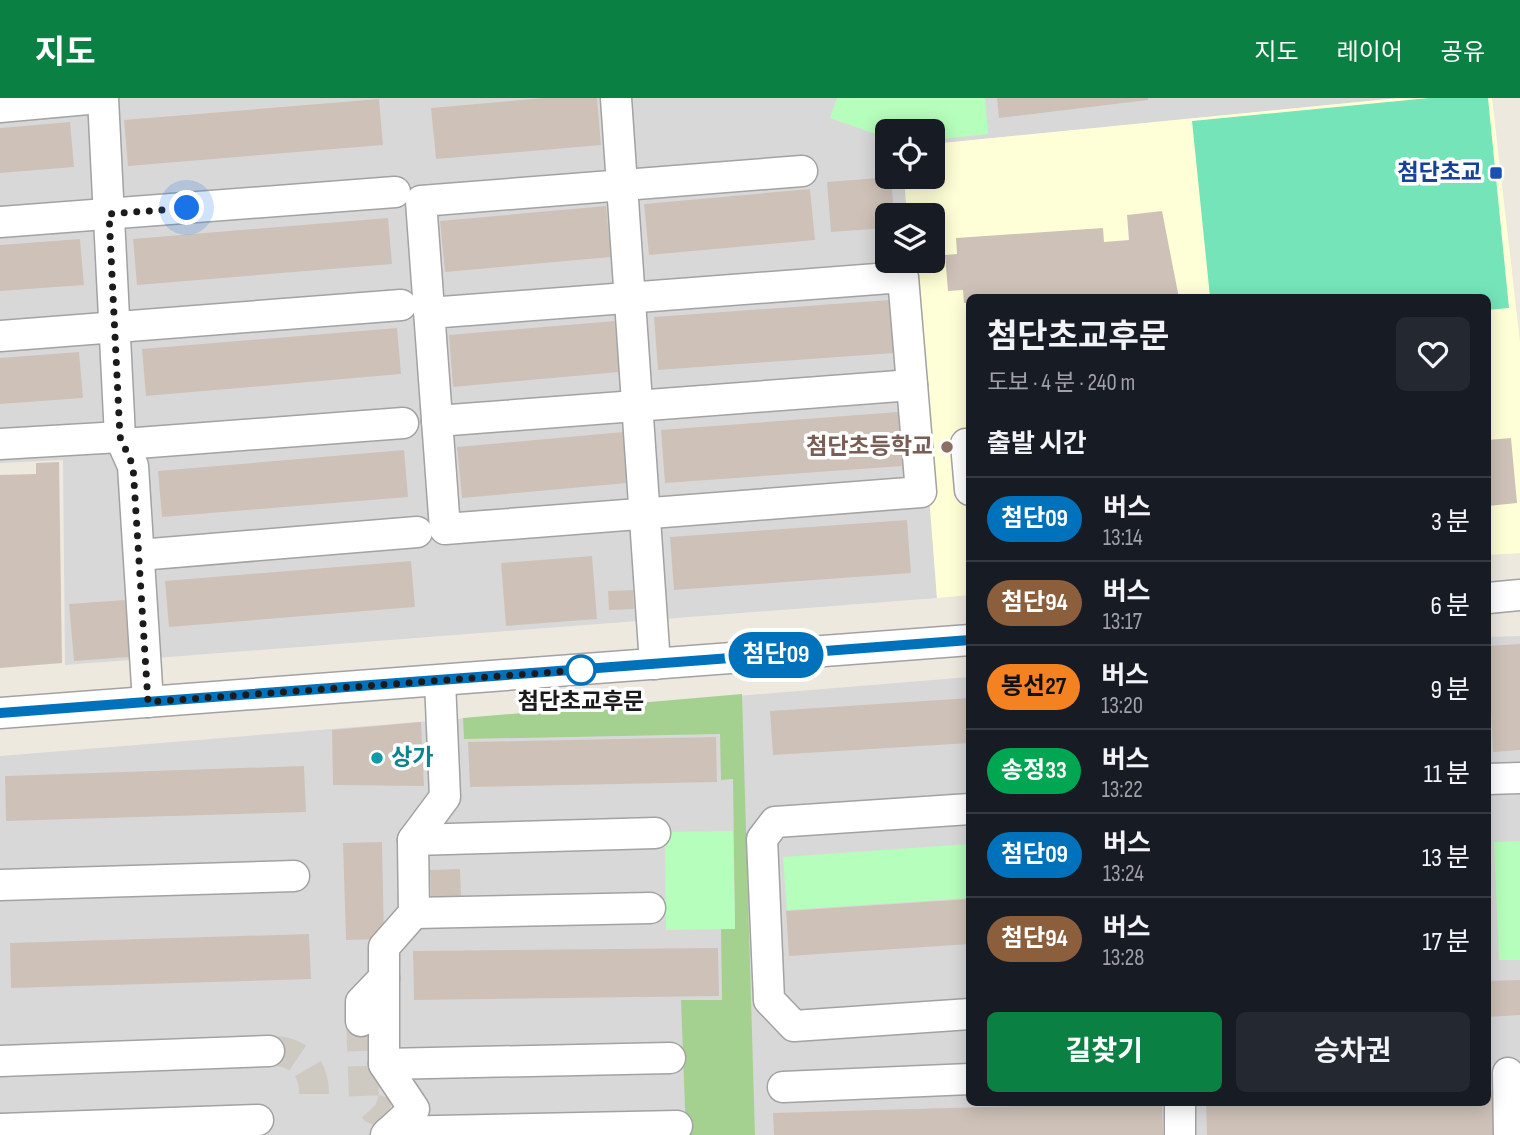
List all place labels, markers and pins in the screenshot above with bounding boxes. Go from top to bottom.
place label: 첨단초교 [1397,159,1482,187]
marker: 첨단초교 [1488,165,1504,181]
place label: 첨단초등학교 [806,433,933,461]
marker: 첨단초등학교 [939,439,955,455]
marker: 첨단초교후문 [566,655,596,685]
place label: 첨단초교후문 [518,688,644,716]
place label: 상가 [391,744,433,772]
marker: 상가 [369,750,385,766]

